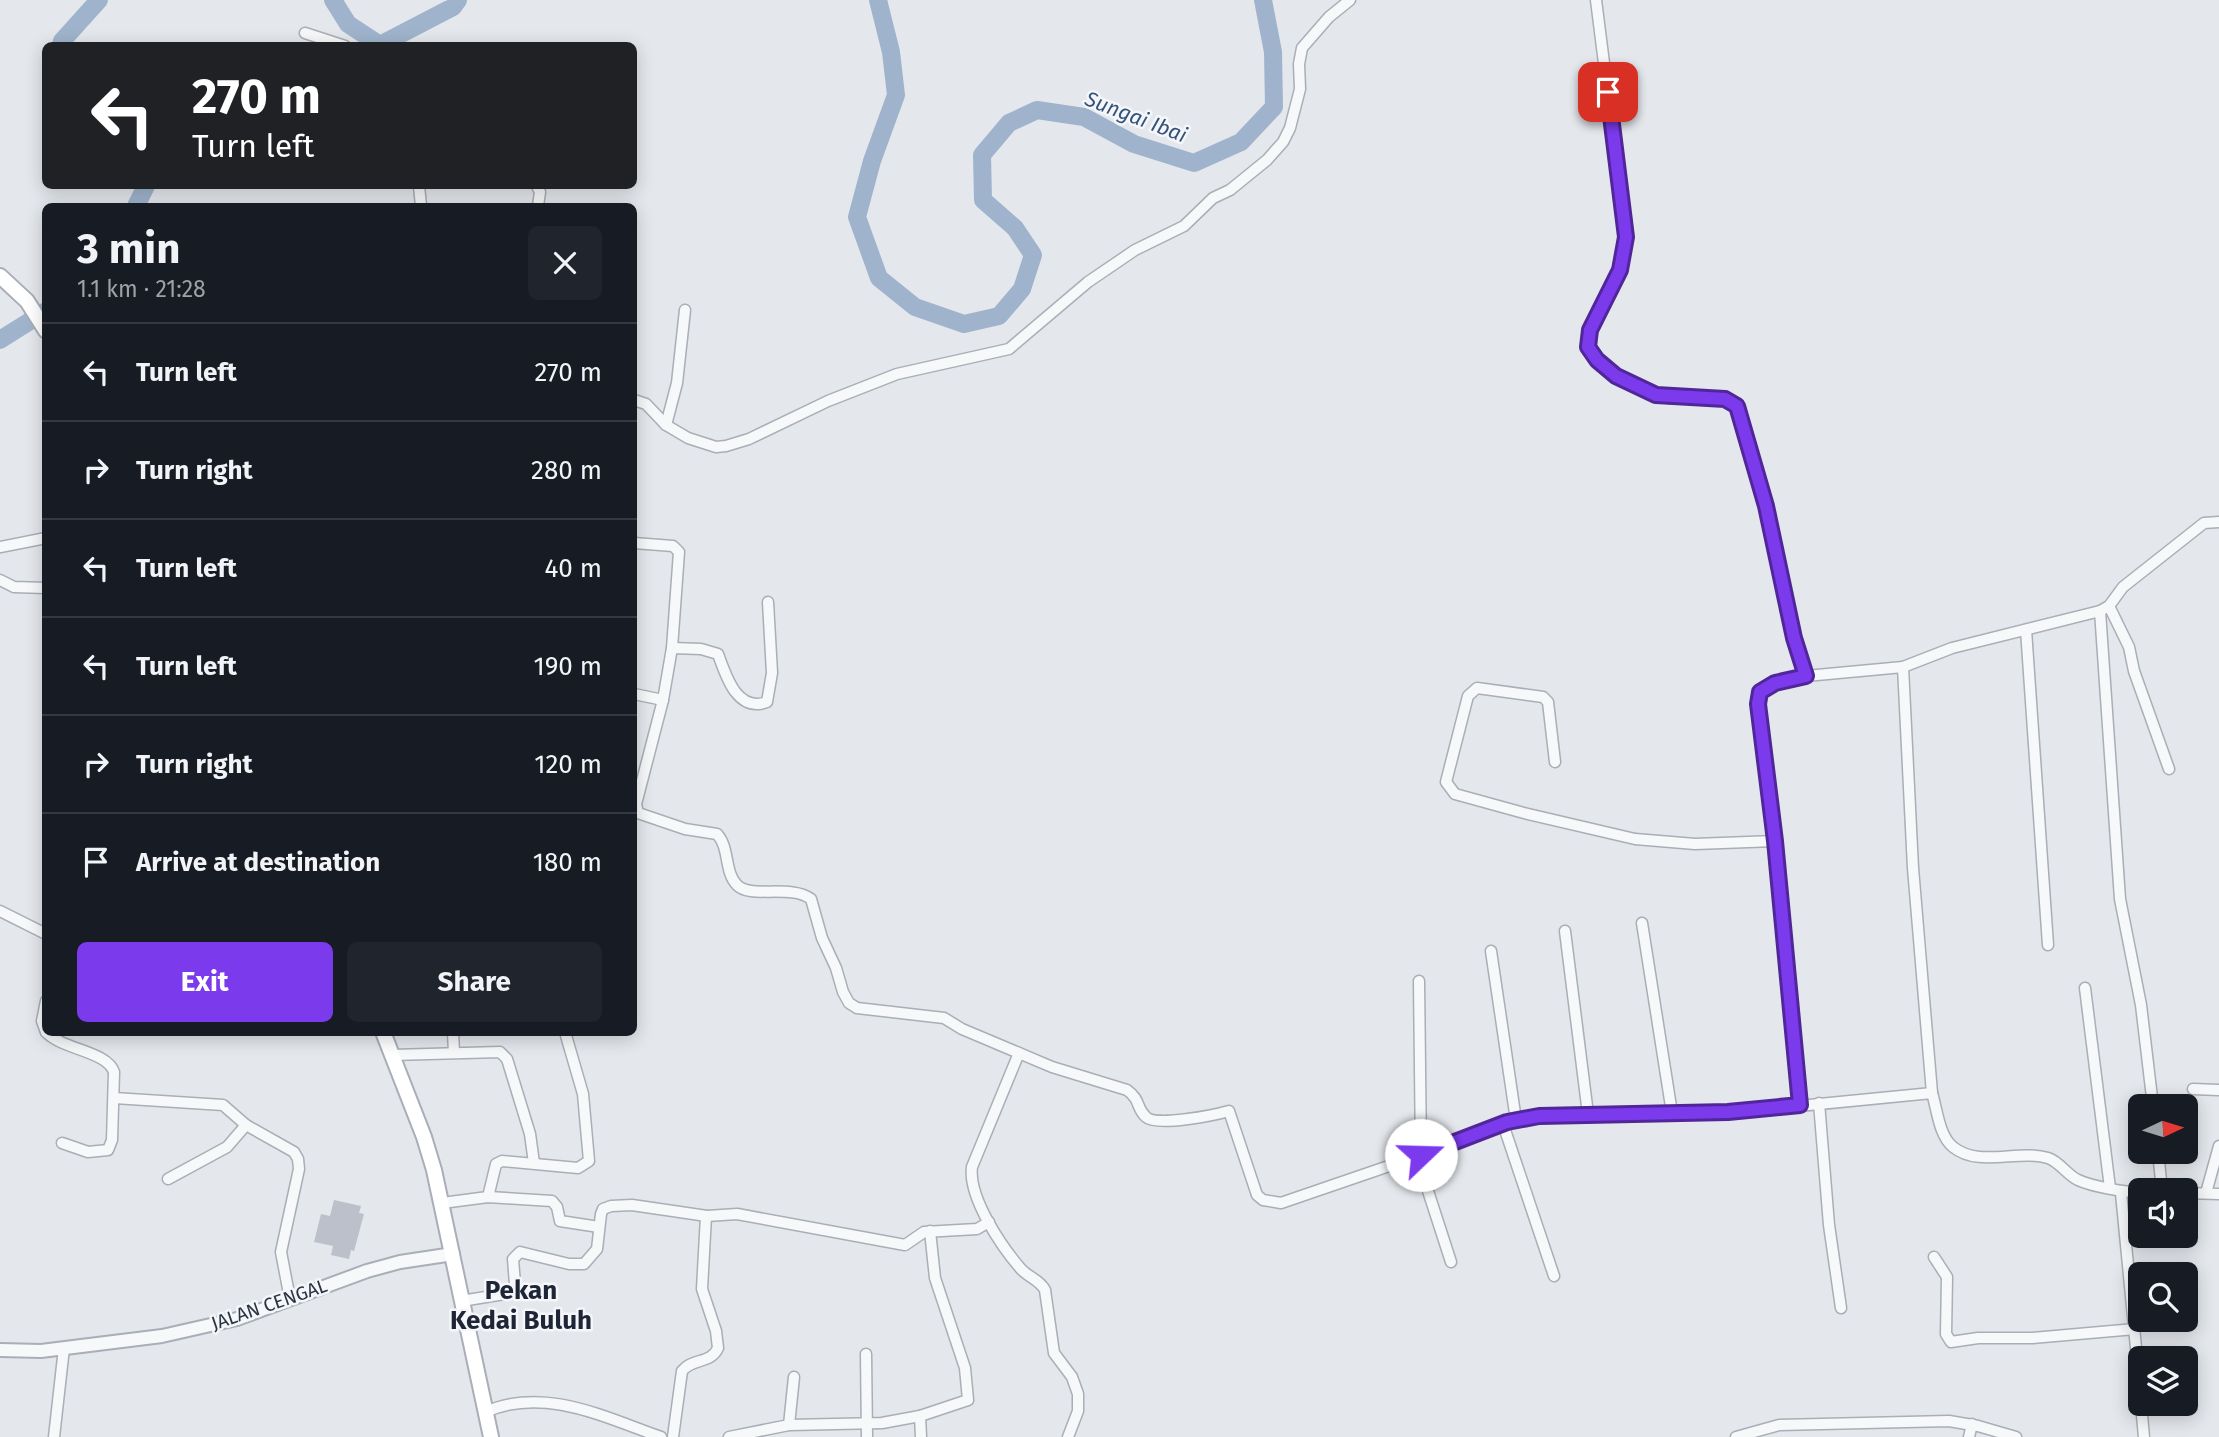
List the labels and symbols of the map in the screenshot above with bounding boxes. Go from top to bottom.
pin [1578,62,1638,122]
water label: Sungai Ibai [1080,85,1191,148]
north arrow [2128,1094,2198,1164]
position arrow [1384,1118,1458,1192]
street label: JALAN CENGAL [208,1274,331,1335]
district label: Pekan Kedai Buluh [450,1275,592,1336]

